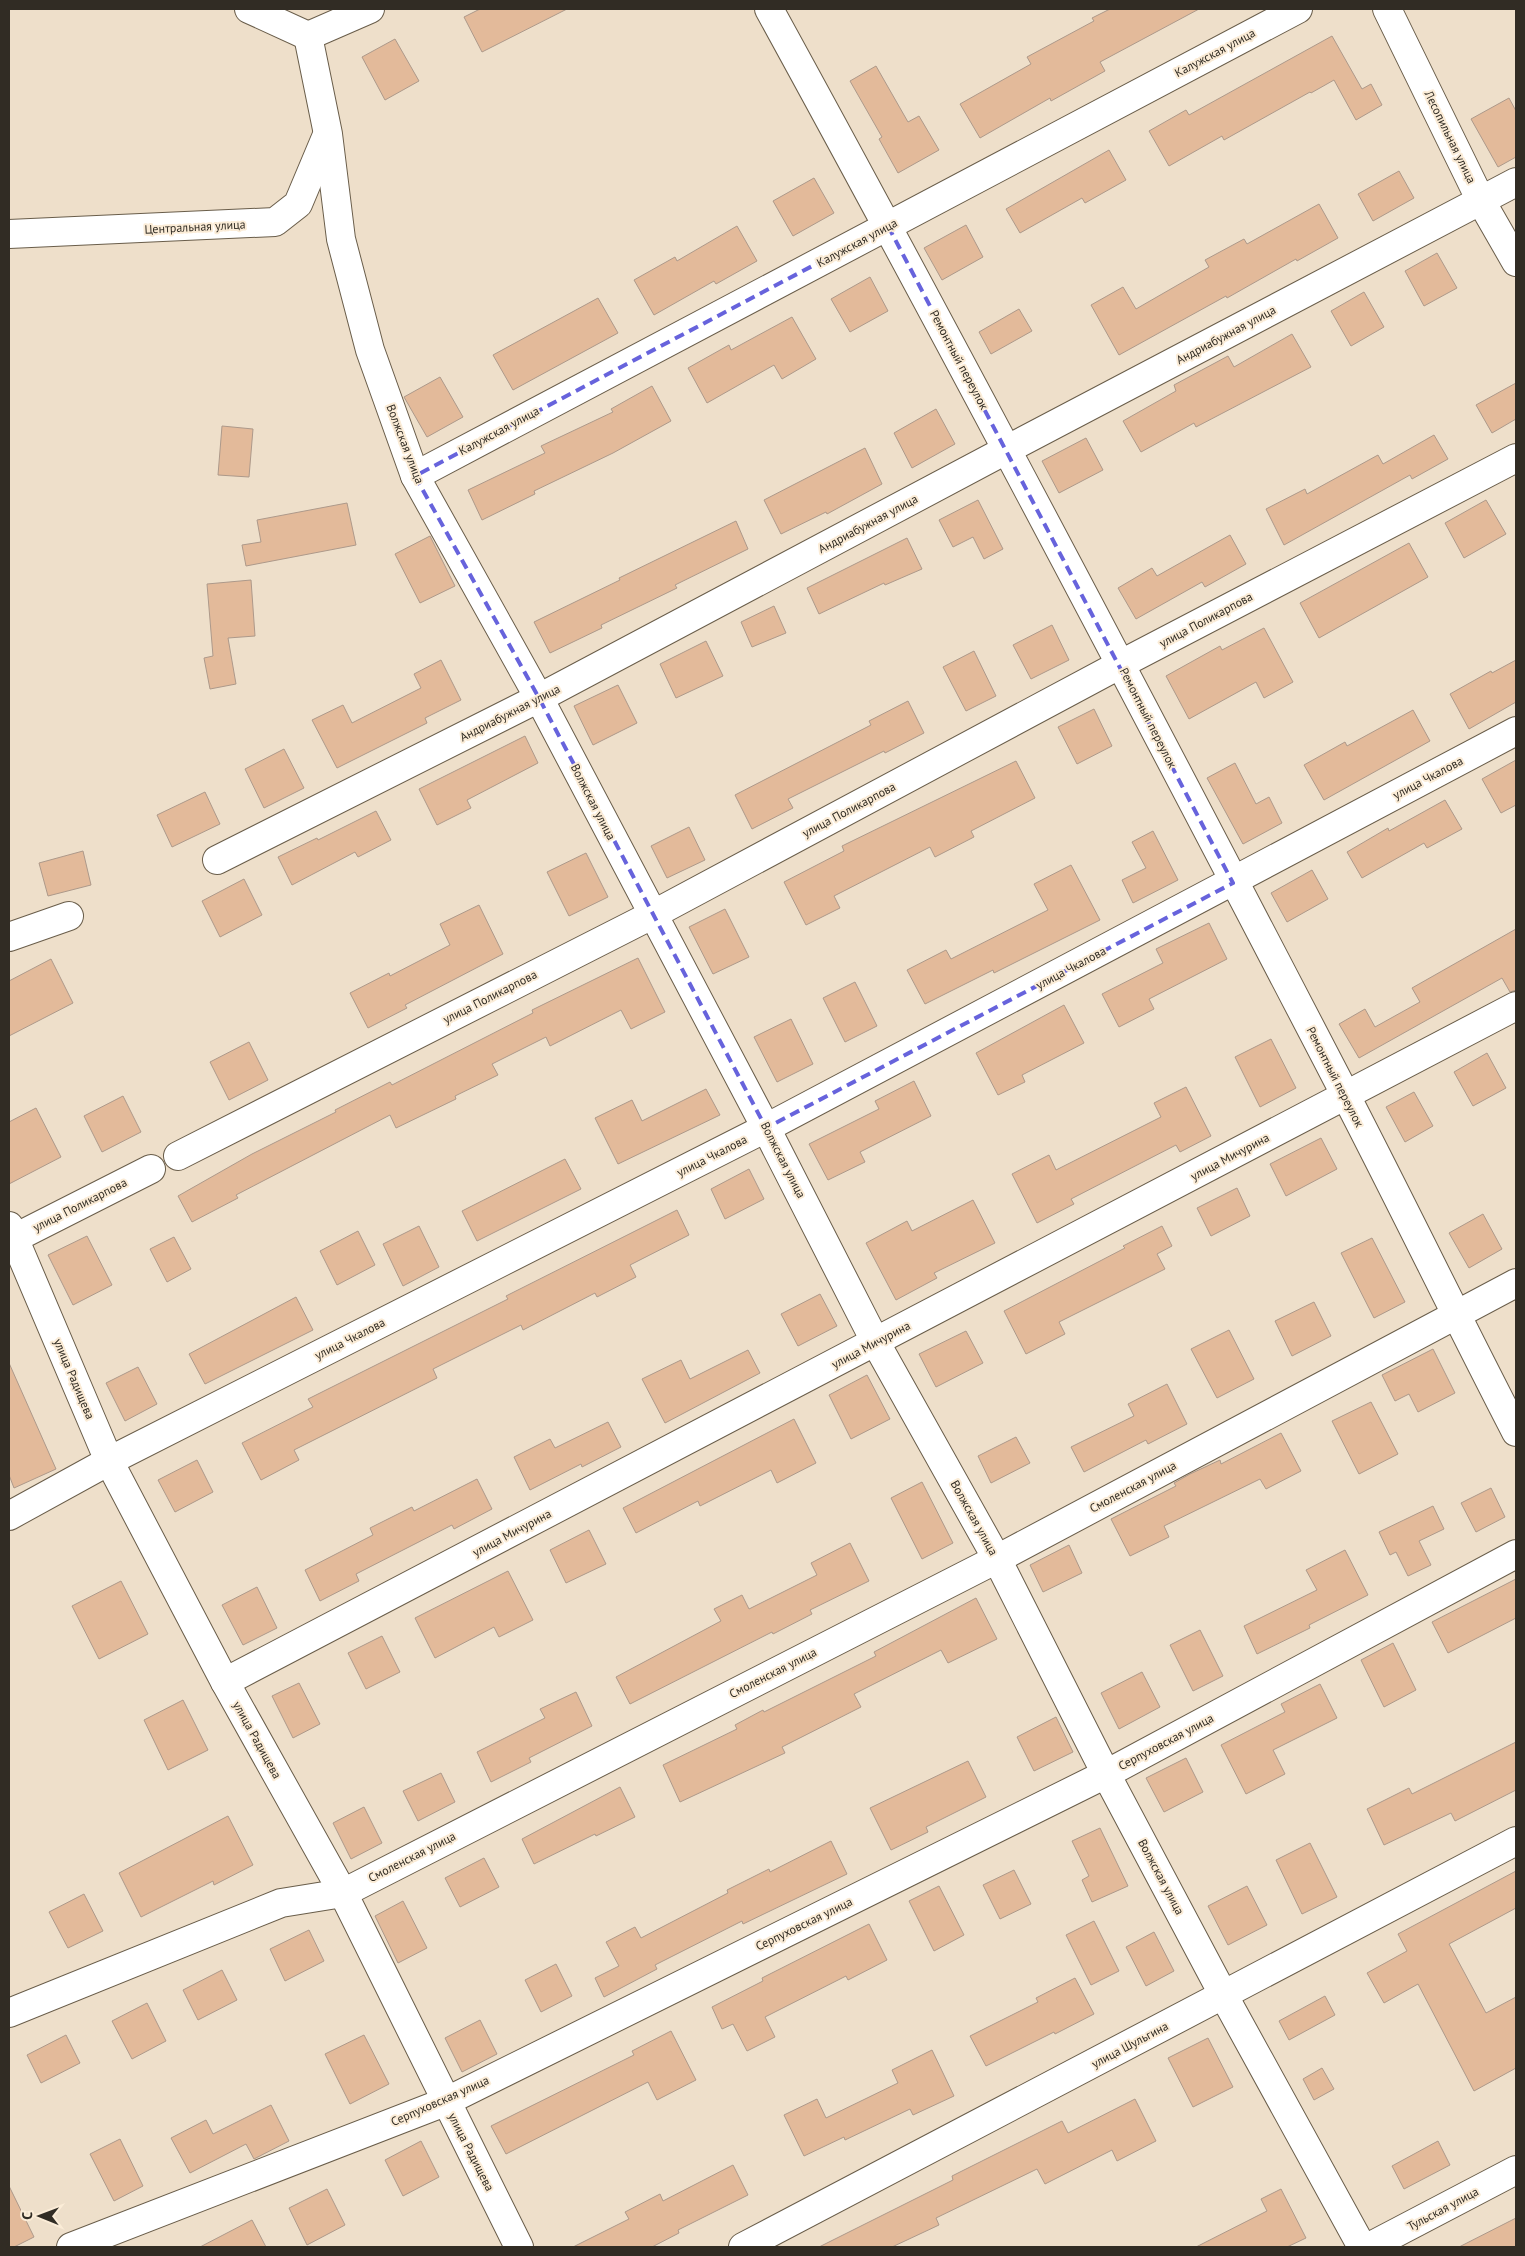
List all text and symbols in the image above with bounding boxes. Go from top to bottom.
street label: Калужская улица [1172,25,1258,80]
street label: Лесопильная улица [1421,87,1479,186]
street label: Калужская улица [814,215,900,270]
street label: Центральная улица [144,216,246,237]
street label: Андриабужная улица [1173,302,1278,367]
street label: Ремонтный переулок [927,307,992,412]
street label: Волжская улица [383,402,427,486]
street label: Калужская улица [456,403,542,458]
street label: Андриабужная улица [815,491,920,556]
street label: улица Поликарпова [1157,589,1255,650]
street label: Ремонтный переулок [1117,665,1180,771]
street label: Андриабужная улица [457,681,563,744]
street label: улица Чкалова [1390,753,1465,802]
street label: Волжская улица [568,761,619,843]
street label: улица Поликарпова [800,779,898,840]
street label: улица Чкалова [1033,943,1108,992]
street label: улица Поликарпова [440,966,539,1027]
street label: Ремонтный переулок [1304,1024,1367,1130]
street label: Волжская улица [758,1119,809,1201]
street label: улица Мичурина [1188,1130,1272,1184]
street label: улица Чкалова [674,1131,750,1180]
street label: улица Поликарпова [30,1174,129,1235]
street label: улица Чкалова [312,1314,388,1363]
street label: улица Мичурина [829,1318,913,1372]
street label: улица Радищева [51,1336,98,1421]
street label: Смоленская улица [1087,1457,1179,1516]
street label: Волжская улица [948,1477,1001,1558]
street label: улица Мичурина [470,1506,554,1560]
street label: Смоленская улица [727,1644,819,1701]
street label: улица Радищева [230,1698,285,1781]
street label: Серпуховская улица [1116,1710,1216,1773]
street label: Смоленская улица [366,1828,458,1885]
street label: Волжская улица [1135,1836,1188,1917]
street label: Серпуховская улица [753,1894,855,1953]
street label: улица Шульгина [1089,2018,1171,2071]
street label: Серпуховская улица [388,2072,491,2129]
street label: улица Радищева [445,2110,498,2194]
street label: Тульская улица [1405,2183,1481,2234]
north arrow [15,2191,65,2241]
text: С [18,2212,36,2220]

